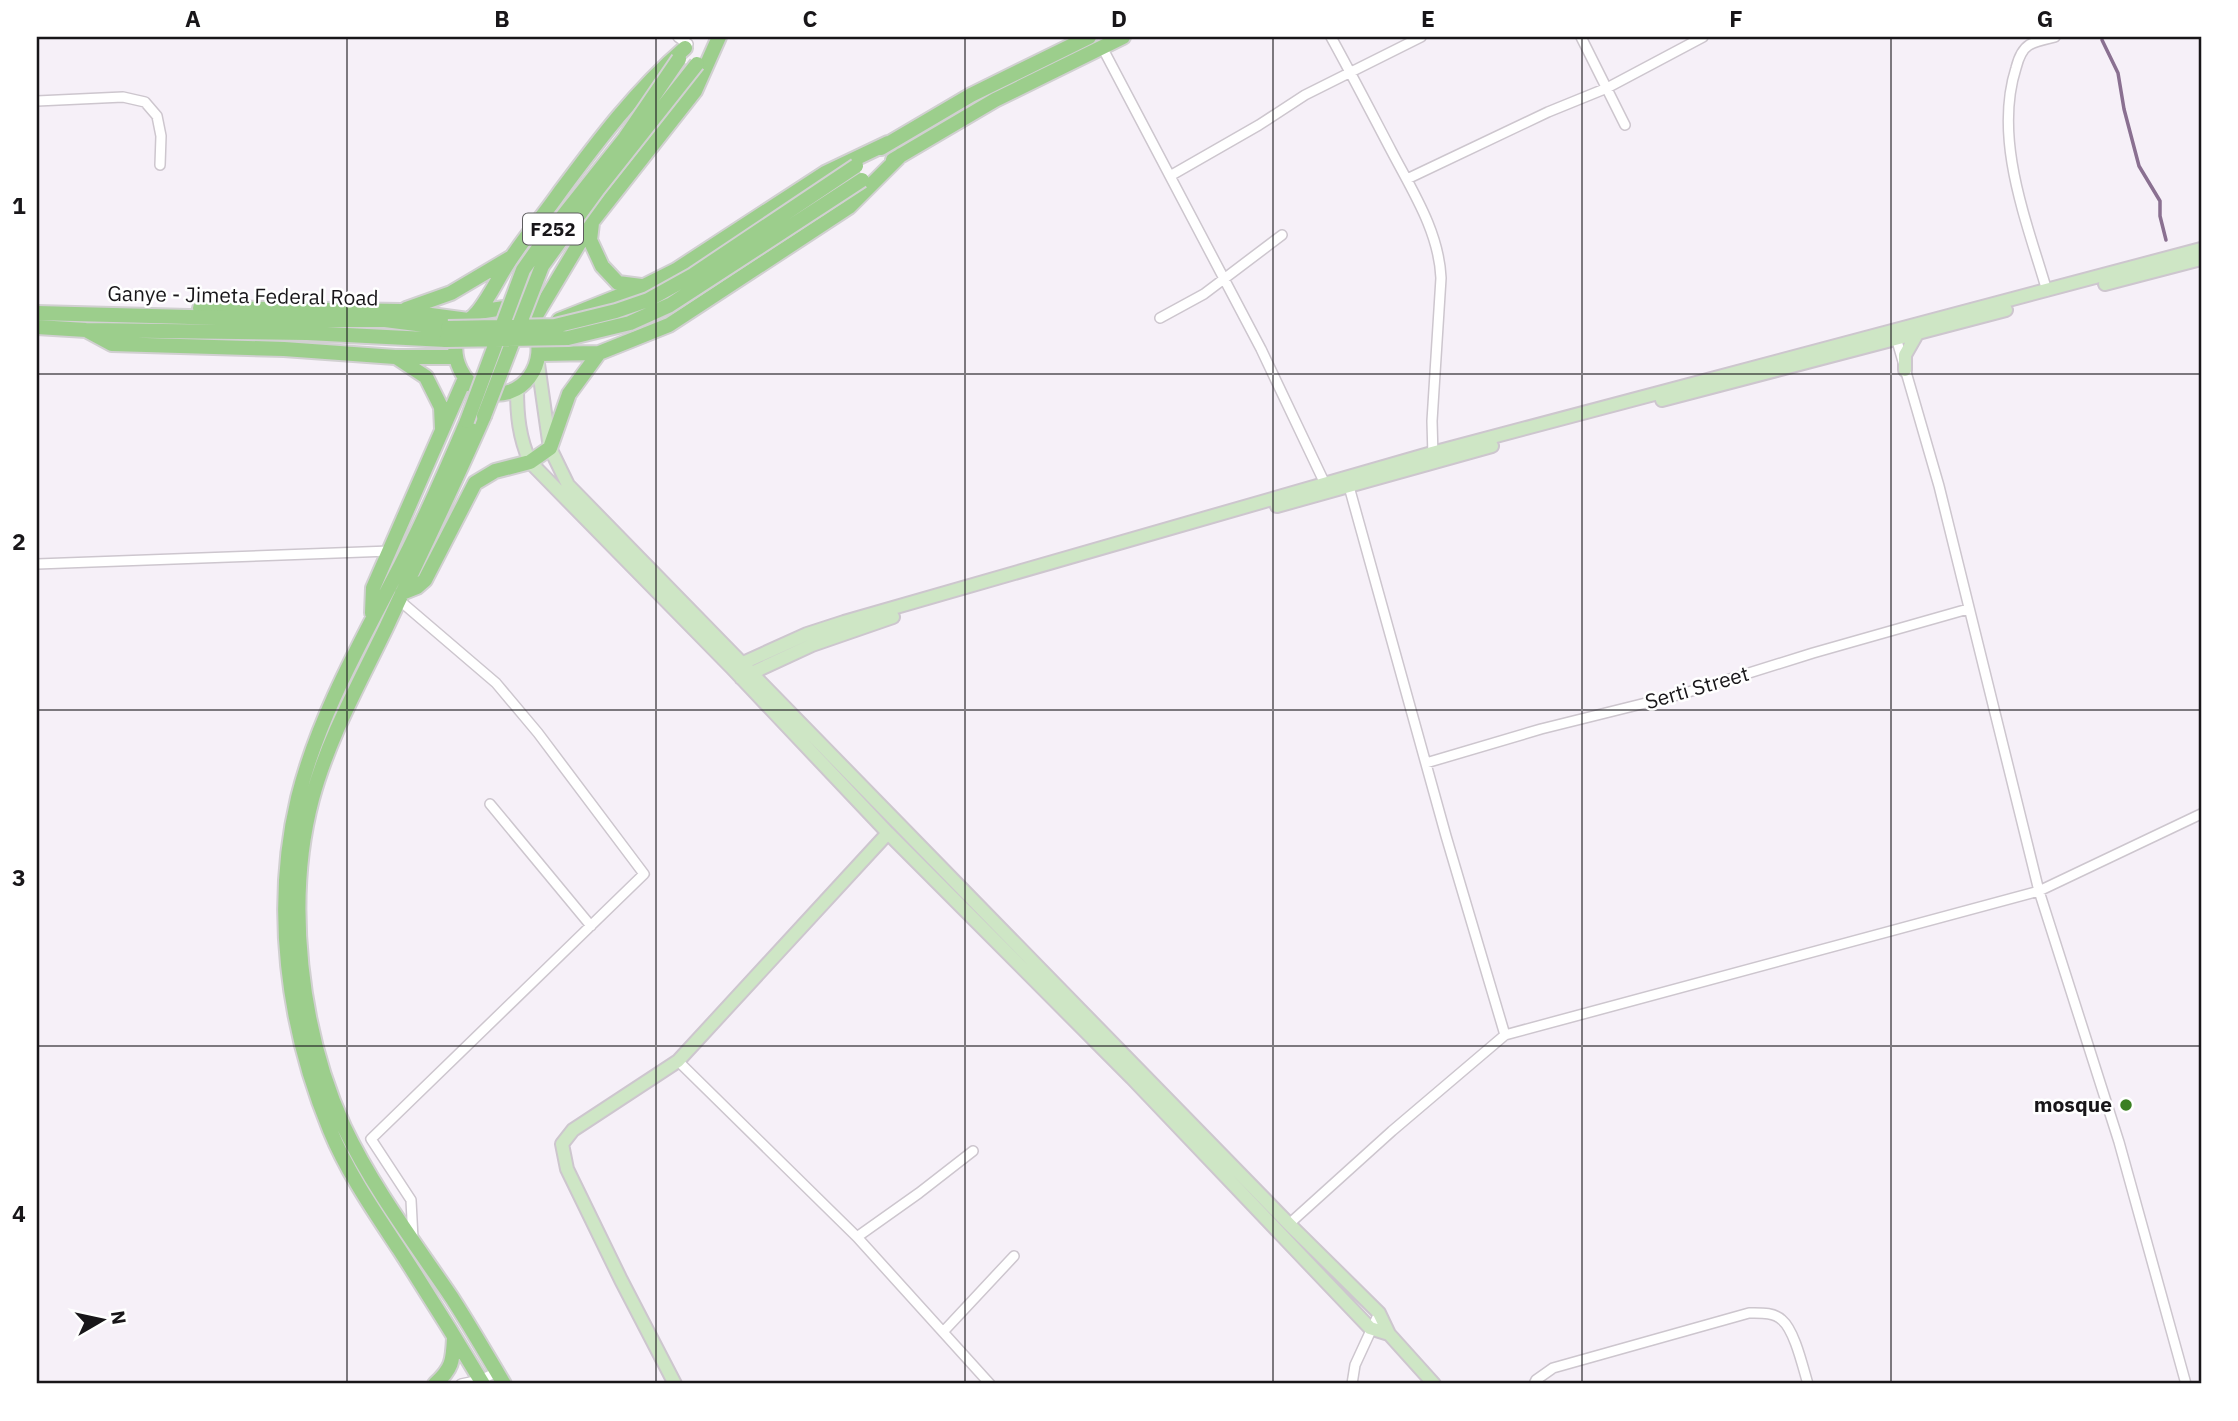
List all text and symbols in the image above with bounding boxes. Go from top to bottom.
text: A [185,3,201,33]
text: B [494,3,510,33]
text: C [803,3,818,33]
text: D [1111,3,1127,33]
text: E [1421,3,1435,33]
text: F [1729,3,1743,33]
text: G [2037,3,2053,33]
text: 1 [12,190,26,220]
road number: F252 [523,214,583,244]
street label: Ganye - Jimeta Federal Road [107,279,379,311]
text: 2 [12,526,26,556]
street label: Serti Street [1642,659,1752,715]
text: 3 [12,862,26,892]
place label: mosque [2034,1090,2112,1118]
marker: mosque [2118,1097,2134,1113]
text: 4 [12,1198,26,1228]
north arrow [66,1284,136,1354]
text: N [106,1309,132,1326]

